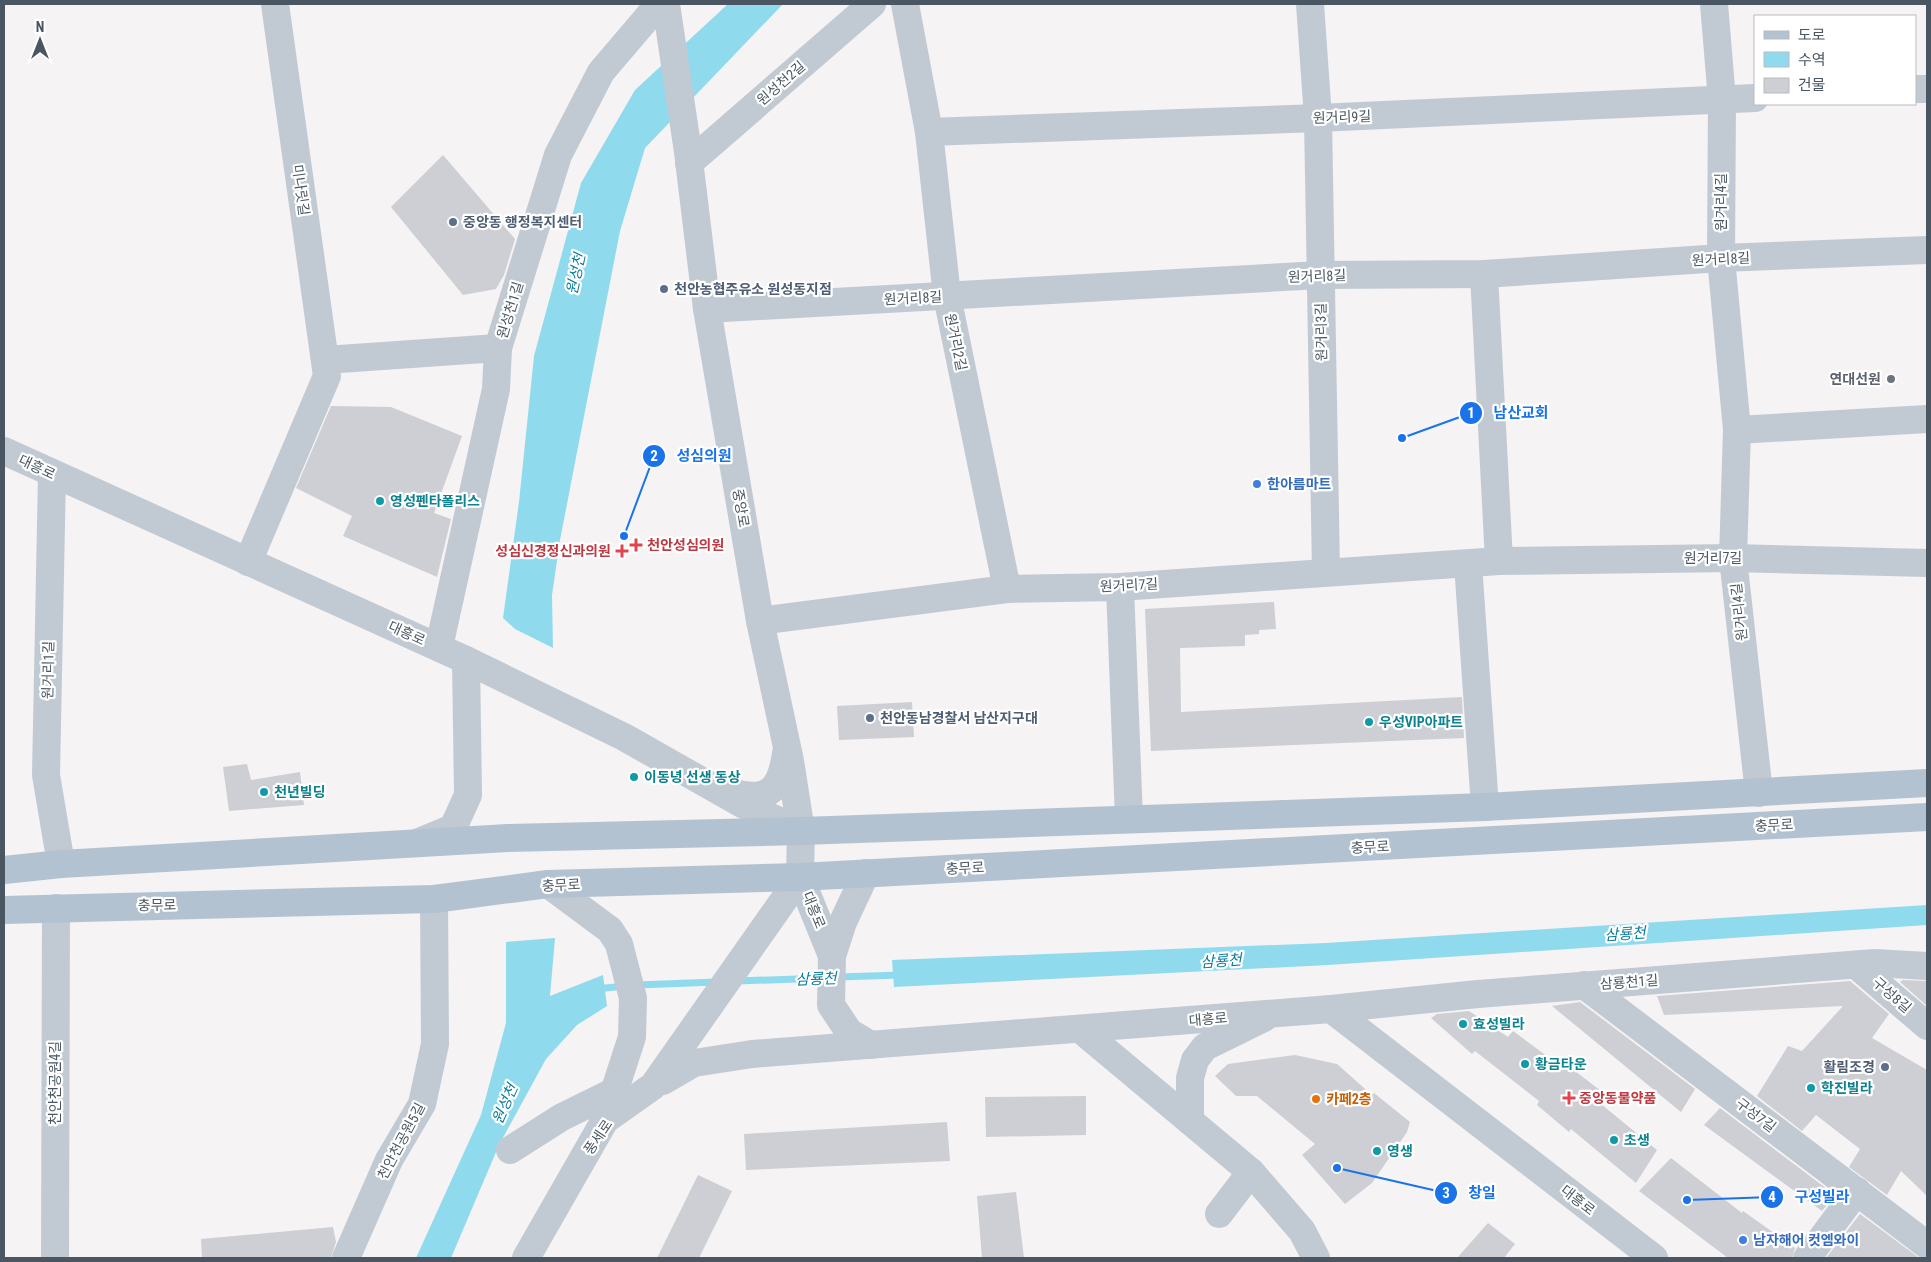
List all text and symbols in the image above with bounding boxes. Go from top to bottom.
north arrow [15,15,65,65]
legend [1754,15,1916,105]
text: N [36,19,44,35]
text: 도로 [1798,26,1826,44]
text: 수역 [1798,51,1826,69]
street label: 원성천2길 [754,58,808,108]
text: 건물 [1798,76,1826,94]
street label: 원거리9길 [1313,108,1371,126]
street label: 미나릿길 [289,163,313,217]
street label: 원거리4길 [1713,173,1729,231]
place label: 중앙동 행정복지센터 [463,214,582,230]
marker: 중앙동 행정복지센터 [447,216,459,228]
street label: 원거리8길 [1691,249,1751,269]
water label: 원성천 [563,250,590,296]
street label: 원거리8길 [1288,267,1346,285]
street label: 원성천1길 [494,280,526,340]
place label: 천안농협주유소 원성동지점 [674,281,832,297]
marker: 천안농협주유소 원성동지점 [658,283,670,295]
street label: 원거리8길 [883,288,943,308]
street label: 원거리3길 [1312,303,1330,361]
street label: 원거리2길 [942,312,970,372]
place label: 연대선원 [1829,371,1881,387]
marker: 연대선원 [1885,373,1897,385]
callout: 남산교회 [1458,398,1558,428]
text: 1 [1467,404,1475,422]
text: 남산교회 [1493,404,1549,422]
callout: 성심의원 [641,441,742,471]
text: 2 [650,447,658,465]
text: 성심의원 [676,447,732,465]
street label: 대흥로 [16,452,58,482]
place label: 한아름마트 [1267,476,1332,492]
marker: 한아름마트 [1251,478,1263,490]
street label: 중앙로 [730,488,752,529]
place label: 영성펜타폴리스 [390,493,480,509]
marker: 영성펜타폴리스 [374,495,386,507]
place label: 천안성심의원 [647,537,724,553]
marker: 천안성심의원 [629,538,643,552]
place label: 성심신경정신과의원 [495,543,611,559]
marker: 성심신경정신과의원 [615,544,629,558]
street label: 원거리7길 [1684,550,1742,566]
street label: 원거리7길 [1099,575,1159,595]
street label: 원거리4길 [1728,582,1750,642]
street label: 대흥로 [386,618,428,648]
street label: 원거리1길 [39,641,57,699]
place label: 천안동남경찰서 남산지구대 [880,710,1038,726]
marker: 천안동남경찰서 남산지구대 [864,712,876,724]
place label: 우성VIP아파트 [1379,714,1463,730]
marker: 우성VIP아파트 [1363,716,1375,728]
place label: 이동녕 선생 동상 [644,769,741,785]
marker: 이동녕 선생 동상 [628,771,640,783]
place label: 천년빌딩 [274,784,326,800]
marker: 천년빌딩 [258,786,270,798]
street label: 충무로 [1754,816,1794,834]
street label: 충무로 [1350,838,1390,856]
street label: 충무로 [945,859,985,877]
street label: 충무로 [541,876,581,894]
street label: 대흥로 [799,889,829,931]
street label: 충무로 [138,897,177,913]
water label: 삼룡천 [1604,923,1648,944]
water label: 삼룡천 [1200,950,1244,971]
water label: 삼룡천 [795,969,839,989]
street label: 삼룡천1길 [1599,972,1659,992]
street label: 구성8길 [1870,974,1914,1016]
street label: 대흥로 [1188,1009,1228,1029]
place label: 효성빌라 [1473,1016,1525,1032]
marker: 효성빌라 [1457,1018,1469,1030]
street label: 천안천공원4길 [47,1041,63,1125]
place label: 황금타운 [1535,1056,1587,1072]
marker: 황금타운 [1519,1058,1531,1070]
place label: 활림조경 [1823,1059,1875,1075]
marker: 활림조경 [1879,1061,1891,1073]
water label: 원성천 [488,1079,523,1127]
place label: 학진빌라 [1821,1080,1873,1096]
marker: 학진빌라 [1805,1082,1817,1094]
place label: 중앙동물약품 [1579,1090,1656,1106]
place label: 카페2층 [1326,1091,1372,1107]
marker: 중앙동물약품 [1563,1092,1575,1104]
marker: 카페2층 [1310,1093,1322,1105]
street label: 구성7길 [1733,1095,1779,1135]
street label: 천안천공원5길 [374,1100,428,1182]
street label: 풍세로 [581,1116,616,1157]
place label: 초생 [1624,1132,1650,1148]
marker: 초생 [1608,1134,1620,1146]
place label: 영생 [1387,1143,1413,1159]
marker: 영생 [1371,1145,1383,1157]
callout: 창일 [1433,1178,1506,1208]
street label: 대흥로 [1558,1182,1598,1218]
callout: 구성빌라 [1759,1182,1860,1212]
text: 3 [1442,1184,1450,1202]
text: 창일 [1468,1184,1496,1202]
text: 4 [1768,1188,1776,1206]
text: 구성빌라 [1794,1188,1850,1206]
place label: 남자해어 컷엠와이 [1753,1232,1859,1248]
marker: 남자해어 컷엠와이 [1737,1234,1749,1246]

